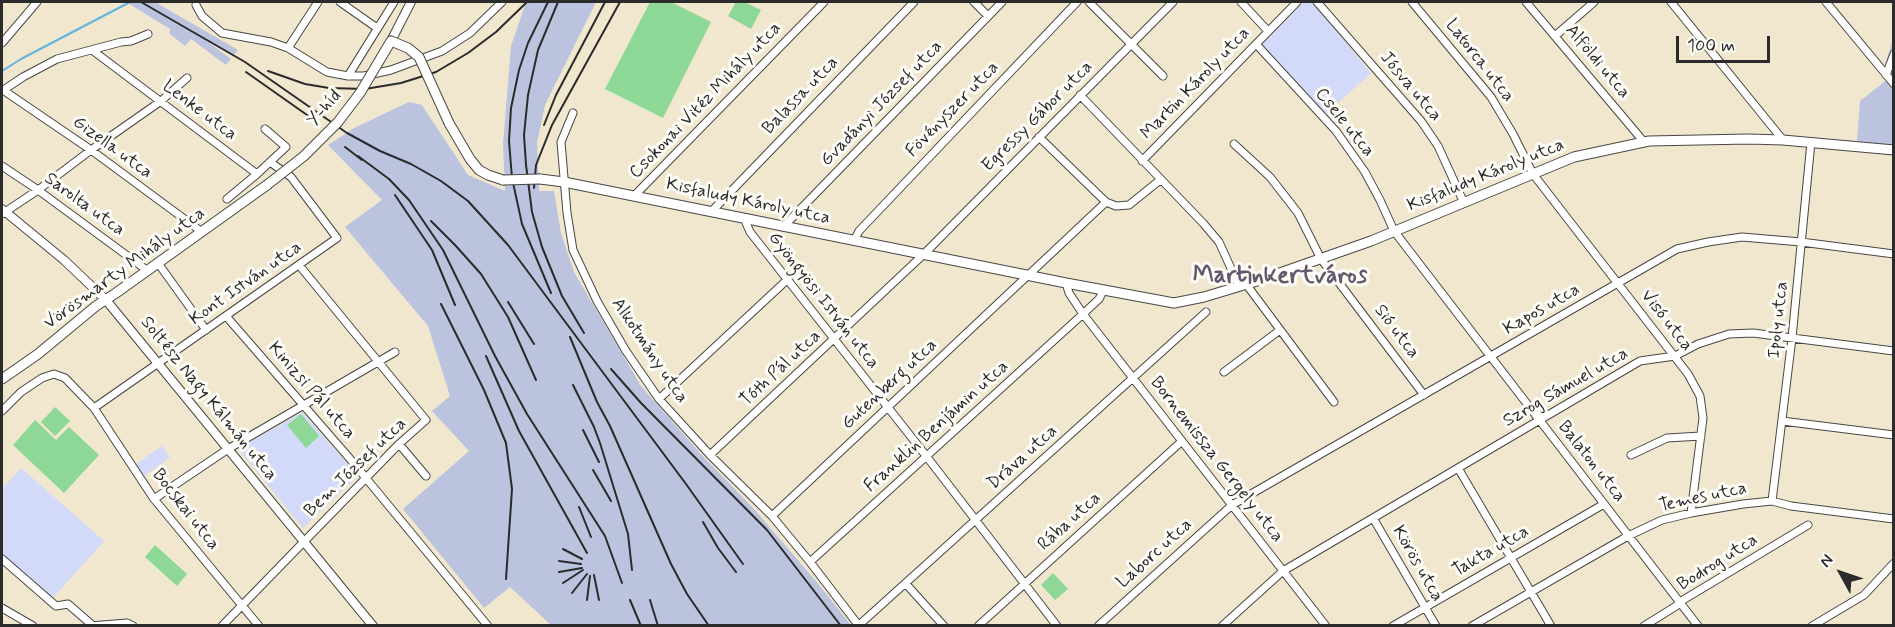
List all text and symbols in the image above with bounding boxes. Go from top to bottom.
street label: Latorca utca [1440,15,1518,107]
street label: Csokonai Vitéz Mihály utca [626,18,786,184]
street label: Alföldi utca [1560,21,1634,103]
street label: Martin Károly utca [1137,23,1255,145]
scale bar [1679,24,1774,62]
text: 100 m [1687,34,1735,58]
street label: Gvadányi József utca [816,37,948,171]
street label: Jósva utca [1375,48,1445,126]
street label: Balassa utca [758,52,844,140]
street label: Egressy Gábor utca [978,57,1098,177]
street label: Fövényszer utca [902,58,1004,162]
street label: Lenke utca [157,76,241,146]
street label: Csele utca [1310,84,1378,162]
street label: Y-híd [303,86,347,132]
street label: Gizella utca [68,112,156,184]
street label: Kisfaludy Károly utca [1405,135,1567,217]
street label: Sarolta utca [40,169,128,241]
street label: Kisfaludy Károly utca [664,174,832,230]
street label: Vörösmarty Mihály utca [40,203,210,335]
street label: Gyöngyösi István utca [763,228,883,374]
street label: Kont István utca [186,237,306,331]
district label: Martinkertváros [1193,263,1367,291]
street label: Kapos utca [1500,279,1584,341]
street label: Ipoly utca [1764,280,1794,360]
street label: Visó utca [1635,286,1697,356]
street label: Alkotmány utca [606,294,692,408]
street label: Sió utca [1369,301,1423,363]
street label: Soltész Nagy Kálmán utca [135,313,281,485]
street label: Tóth Pál utca [736,326,826,412]
street label: Gutenberg utca [838,335,942,435]
street label: Kinizsi Pál utca [263,338,359,444]
street label: Szrog Sámuel utca [1500,343,1632,433]
street label: Franklin Benjámin utca [860,356,1014,498]
street label: Bornemissza Gergely utca [1145,373,1287,547]
street label: Bem József utca [300,414,412,522]
street label: Balaton utca [1553,417,1629,507]
street label: Dráva utca [984,421,1062,495]
street label: Bocskai utca [147,465,223,555]
street label: Temes utca [1657,478,1749,518]
street label: Rába utca [1034,488,1106,556]
street label: Laborc utca [1113,514,1197,594]
street label: Takta utca [1449,521,1533,583]
street label: Körös utca [1387,522,1447,606]
street label: Bodrog utca [1674,530,1762,596]
north arrow [1811,543,1871,603]
text: N [1815,550,1838,572]

